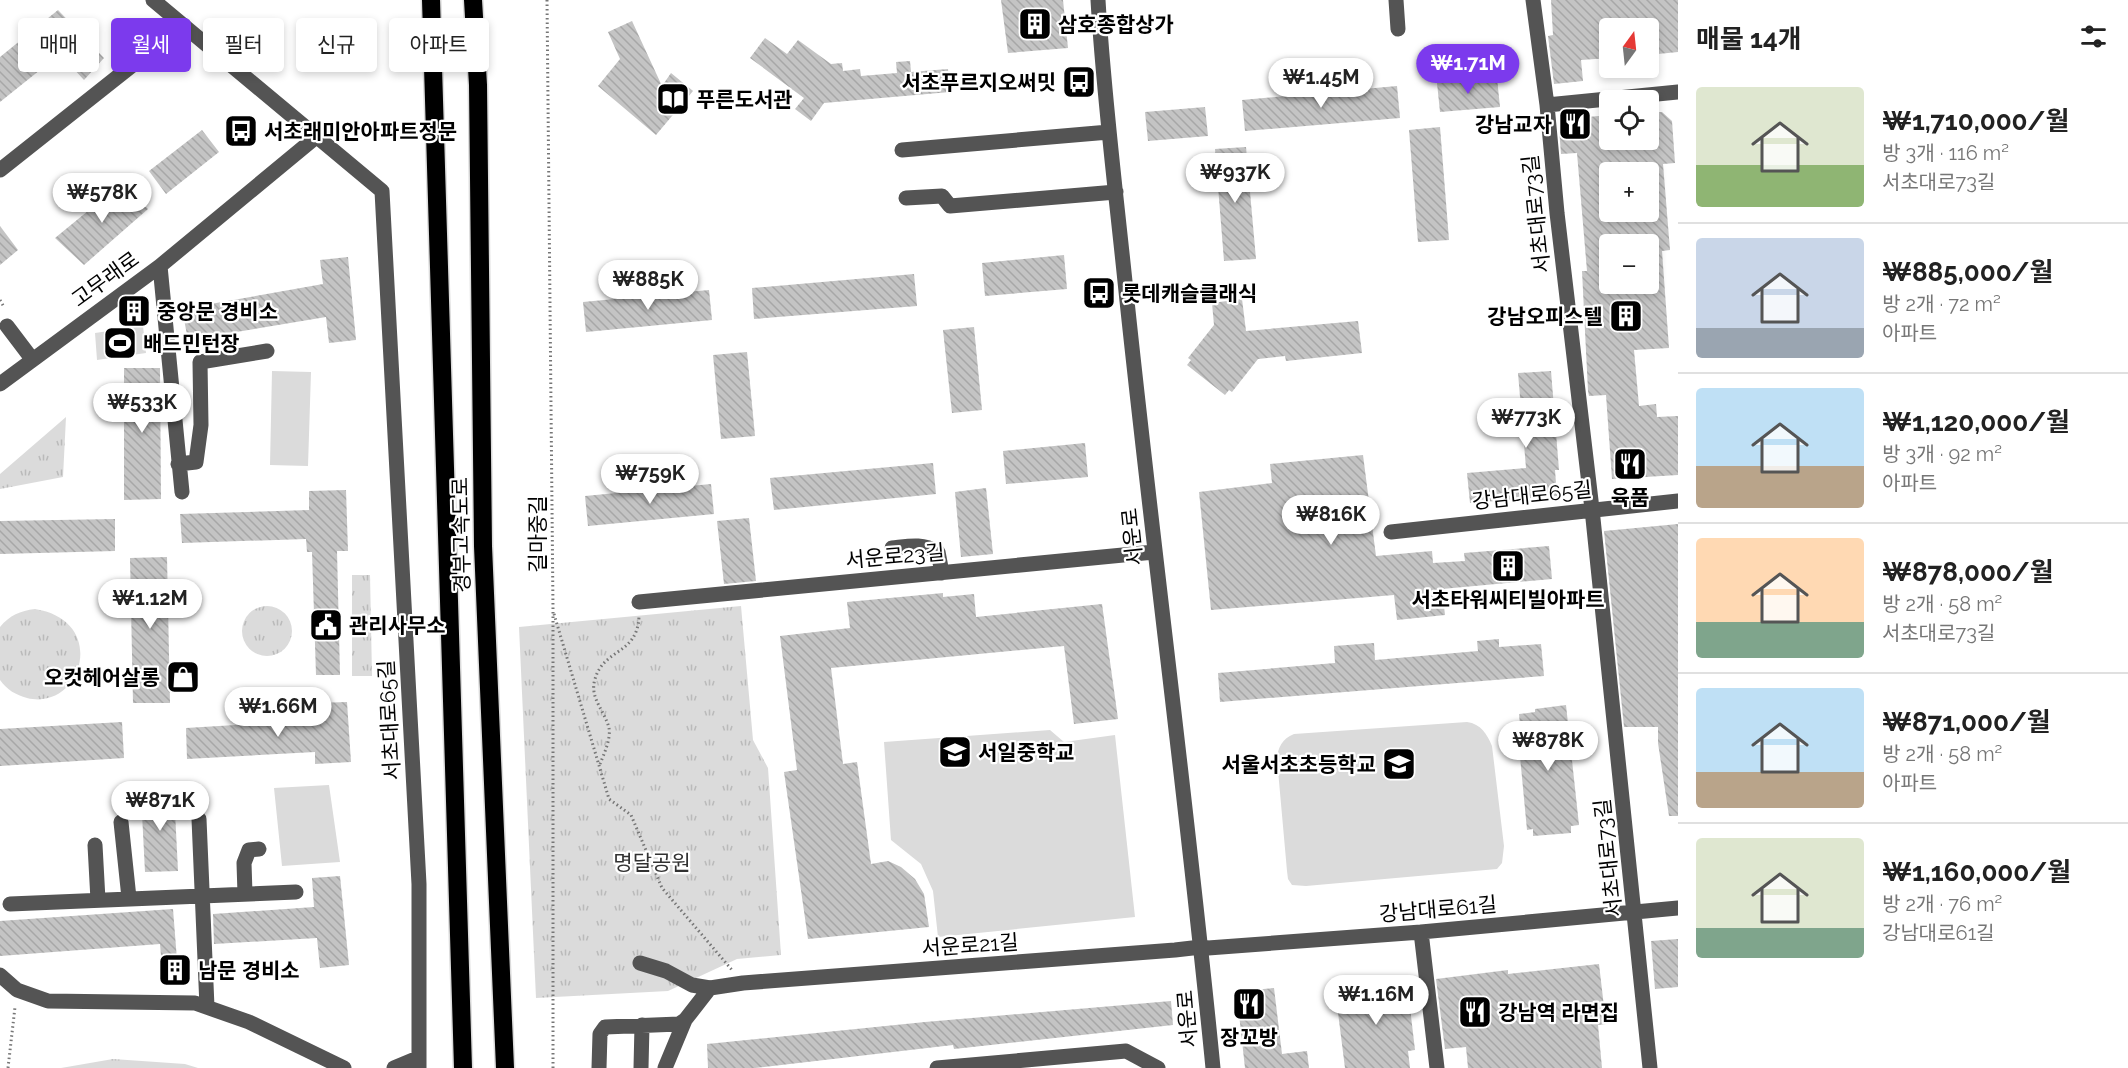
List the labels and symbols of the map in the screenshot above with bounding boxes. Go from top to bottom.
building icon: 삼호종합상가 [1017,6,1053,42]
place label: 삼호종합상가 [1058,12,1174,37]
north arrow [1599,18,1659,78]
pin: ₩1.71M [1419,44,1517,95]
pin: ₩1.45M [1272,58,1370,109]
bus stop icon: 서초푸르지오써밋 [1061,64,1097,100]
place label: 서초푸르지오써밋 [901,70,1056,95]
library icon: 푸른도서관 [655,81,691,117]
place label: 푸른도서관 [696,87,793,112]
restaurant icon: 강남교자 [1557,106,1593,142]
place label: 강남교자 [1475,112,1552,137]
bus stop icon: 서초래미안아파트정문 [223,113,259,149]
place label: 서초래미안아파트정문 [264,119,457,144]
pin: ₩937K [1193,153,1277,204]
street label: 서초대로73길 [1517,153,1555,275]
pin: ₩578K [60,173,144,224]
street label: 고무래로 [66,246,144,312]
pin: ₩885K [606,260,690,311]
bus stop icon: 롯데캐슬클래식 [1081,275,1117,311]
place label: 롯데캐슬클래식 [1122,281,1257,306]
building icon: 중앙문 경비소 [116,293,152,329]
building icon: 강남오피스텔 [1608,298,1644,334]
place label: 중앙문 경비소 [157,299,278,324]
place label: 강남오피스텔 [1487,304,1603,329]
sports icon: 배드민턴장 [102,325,138,361]
place label: 배드민턴장 [143,331,240,356]
pin: ₩533K [100,383,184,434]
pin: ₩773K [1484,398,1568,449]
restaurant icon: 육품 [1612,446,1648,482]
pin: ₩759K [608,454,692,505]
street label: 강남대로65길 [1471,476,1593,514]
street label: 경부고속도로 [447,477,475,593]
place label: 육품 [1611,485,1649,510]
street label: 길마중길 [525,495,550,573]
pin: ₩816K [1289,495,1373,546]
street label: 서운로 [1117,507,1147,567]
street label: 서운로23길 [844,539,946,573]
building icon: 서초타워씨티빌아파트 [1490,548,1526,584]
pin: ₩1.12M [101,579,199,630]
place label: 서초타워씨티빌아파트 [1411,587,1605,612]
public building icon: 관리사무소 [308,607,344,643]
place label: 관리사무소 [349,613,446,638]
shop icon: 오컷헤어살롱 [165,659,201,695]
street label: 서초대로65길 [373,659,405,781]
place label: 오컷헤어살롱 [44,665,160,690]
pin: ₩1.66M [229,687,327,738]
pin: ₩878K [1506,721,1590,772]
school or university icon: 서일중학교 [937,734,973,770]
place label: 서일중학교 [978,740,1075,765]
school or university icon: 서울서초초등학교 [1381,746,1417,782]
place label: 서울서초초등학교 [1221,752,1376,777]
pin: ₩871K [118,781,202,832]
street label: 서초대로73길 [1589,797,1627,919]
park label: 명달공원 [613,850,691,875]
street label: 강남대로61길 [1378,891,1498,927]
street label: 서운로21길 [921,929,1019,961]
building icon: 남문 경비소 [157,952,193,988]
place label: 남문 경비소 [198,958,300,983]
pin: ₩1.16M [1327,975,1425,1026]
restaurant icon: 장꼬방 [1231,986,1267,1022]
street label: 서운로 [1172,989,1202,1049]
restaurant icon: 강남역 라면집 [1457,994,1493,1030]
place label: 강남역 라면집 [1498,1000,1619,1025]
place label: 장꼬방 [1220,1025,1278,1050]

